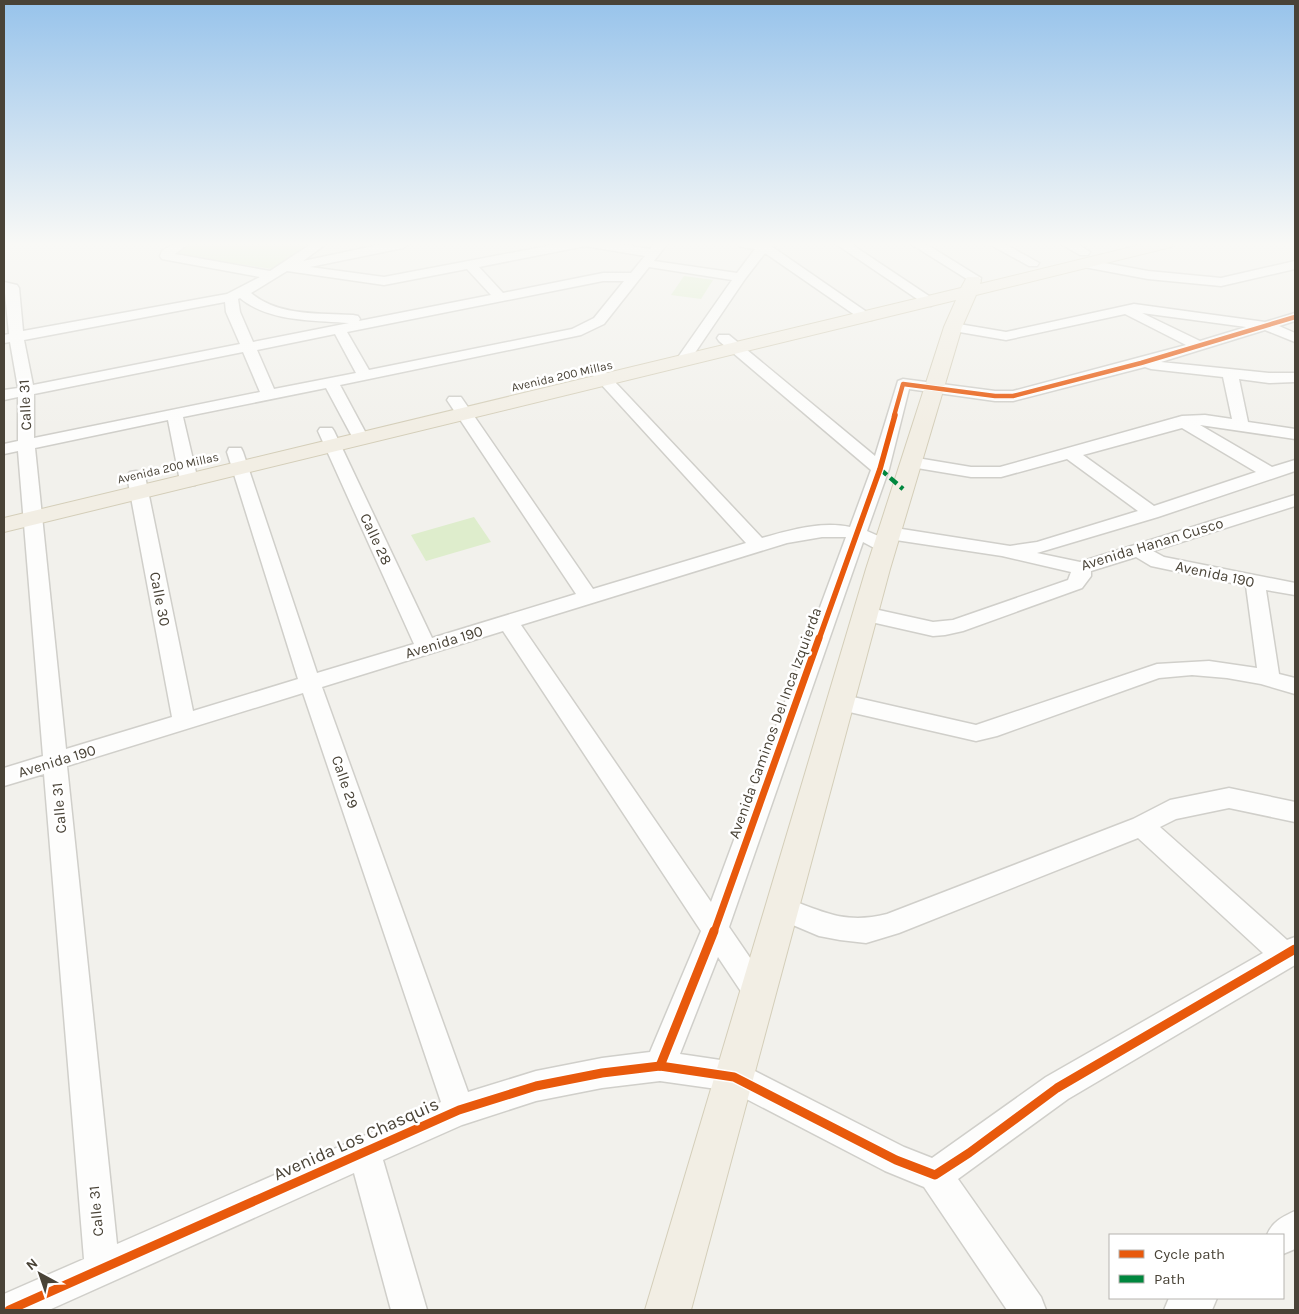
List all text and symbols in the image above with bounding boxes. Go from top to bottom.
street label: Avenida 200 Millas [510,358,614,394]
street label: Calle 31 [15,379,35,431]
street label: Avenida 200 Millas [116,450,220,486]
street label: Calle 28 [356,510,396,568]
street label: Avenida Hanan Cusco [1079,514,1225,574]
street label: Avenida 190 [1174,557,1256,591]
street label: Calle 30 [146,570,174,628]
street label: Avenida Caminos Del Inca Izquierda [725,605,825,841]
street label: Avenida 190 [403,622,485,662]
street label: Avenida 190 [16,741,98,781]
street label: Calle 29 [328,753,362,811]
street label: Calle 31 [48,782,70,834]
street label: Avenida Los Chasquis [270,1093,442,1185]
street label: Calle 31 [85,1185,107,1237]
legend [1109,1234,1284,1299]
text: Cycle path [1154,1245,1225,1263]
north arrow [15,1249,65,1299]
text: N [23,1255,41,1274]
text: Path [1154,1270,1185,1288]

